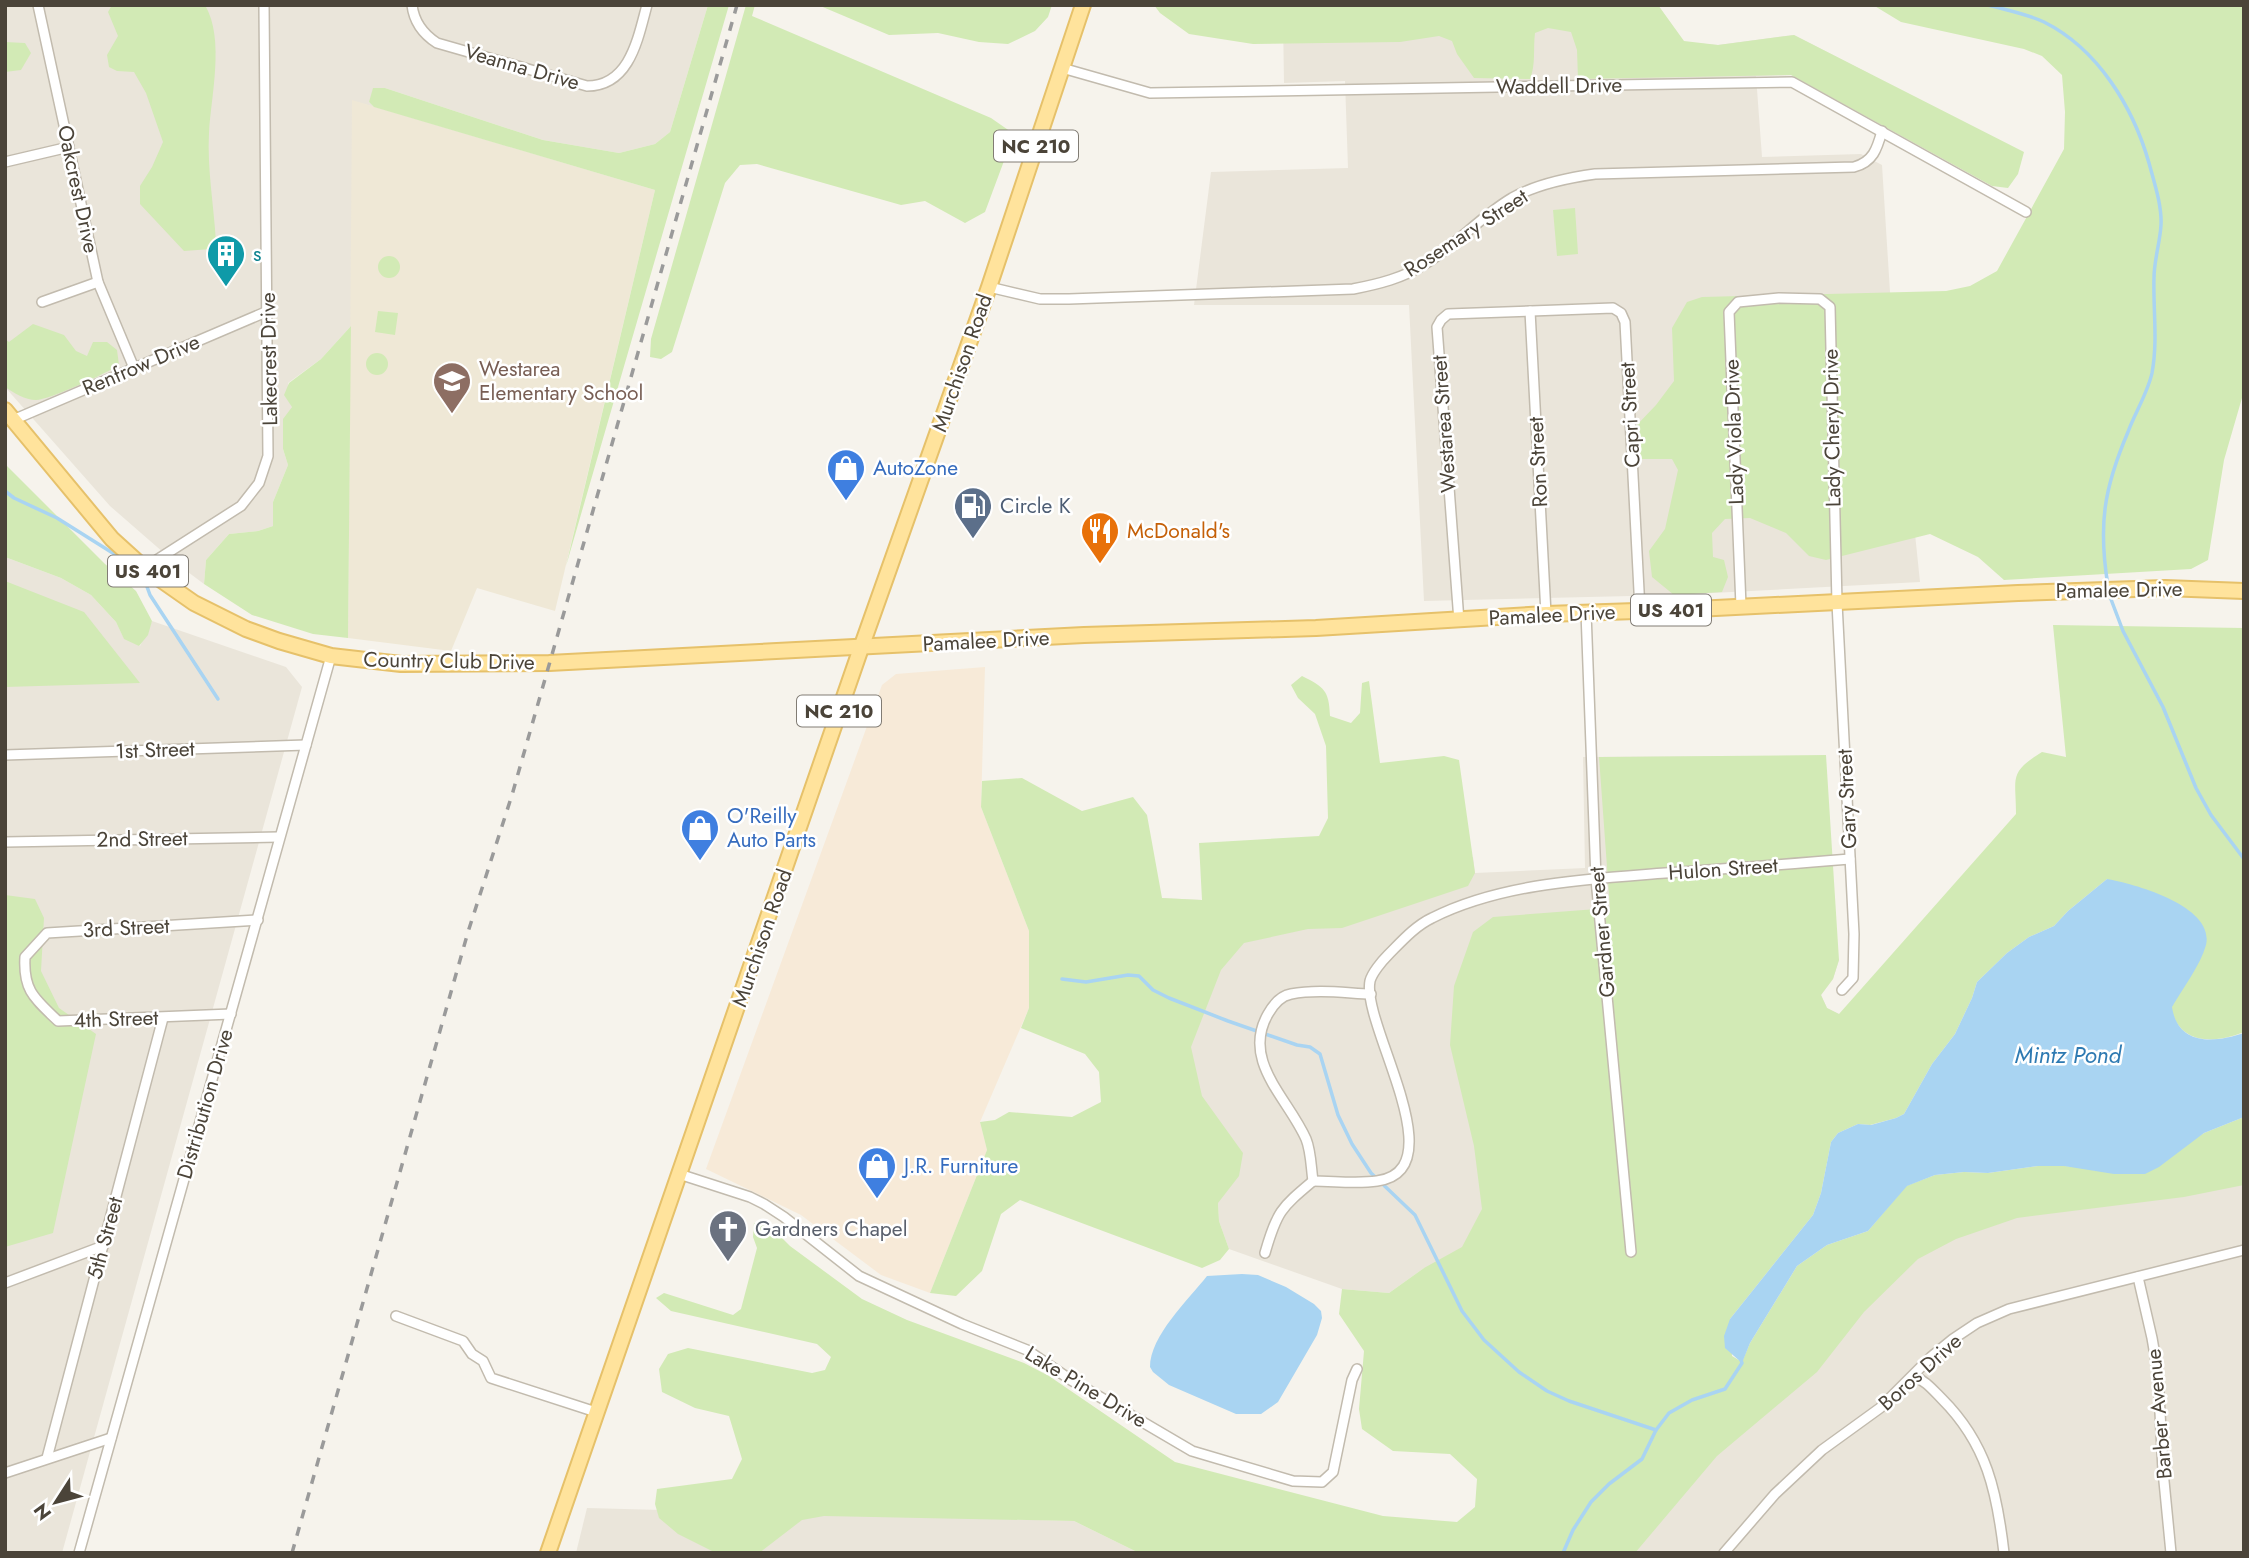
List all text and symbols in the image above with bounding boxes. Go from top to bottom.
street label: Veanna Drive [461,36,583,98]
street label: Waddell Drive [1496,70,1623,102]
street label: Oakcrest Drive [50,122,106,256]
road number: NC 210 [994,130,1078,162]
street label: Rosemary Street [1398,182,1534,284]
building icon: s [205,233,247,288]
place label: s [253,239,261,269]
street label: Murchison Road [924,290,1000,436]
street label: Lakecrest Drive [253,292,285,426]
street label: Renfrow Drive [78,327,205,403]
street label: Lady Cheryl Drive [1816,348,1848,507]
place label: Westarea Elementary School [479,354,643,408]
street label: Westarea Street [1424,354,1464,494]
street label: Lady Viola Drive [1716,358,1752,505]
school or university icon: Westarea Elementary School [431,360,473,415]
street label: Capri Street [1612,362,1648,468]
street label: Ron Street [1521,416,1555,508]
shop icon: AutoZone [825,447,867,502]
place label: AutoZone [873,453,958,483]
fuel station icon: Circle K [952,485,994,540]
place label: Circle K [1000,491,1071,521]
restaurant icon: McDonald's [1079,510,1121,565]
place label: McDonald's [1127,516,1230,546]
road number: US 401 [108,556,188,586]
street label: Pamalee Drive [2055,574,2183,606]
road number: US 401 [1631,594,1711,625]
street label: Pamalee Drive [1488,597,1616,633]
street label: Pamalee Drive [922,623,1050,659]
street label: Country Club Drive [363,645,535,677]
road number: NC 210 [797,696,881,726]
street label: 1st Street [115,734,195,766]
street label: Gary Street [1829,748,1865,850]
place label: O'Reilly Auto Parts [727,801,816,855]
shop icon: O'Reilly Auto Parts [679,807,721,862]
street label: 2nd Street [96,823,188,855]
street label: Hulon Street [1667,850,1779,888]
street label: Murchison Road [724,865,800,1011]
street label: Gardner Street [1581,865,1623,999]
street label: 3rd Street [82,911,170,945]
street label: 4th Street [73,1003,159,1035]
street label: Distribution Drive [169,1025,241,1183]
water label: Mintz Pond [2015,1038,2122,1072]
shop icon: J.R. Furniture [856,1145,898,1200]
place label: J.R. Furniture [901,1151,1018,1181]
street label: 5th Street [80,1193,130,1283]
church icon: Gardners Chapel [707,1208,749,1263]
place label: Gardners Chapel [755,1214,907,1244]
street label: Boros Drive [1872,1326,1968,1418]
street label: Lake Pine Drive [1019,1339,1153,1435]
street label: Barber Avenue [2138,1347,2180,1480]
north arrow [21,1467,91,1537]
text: N [27,1498,58,1526]

